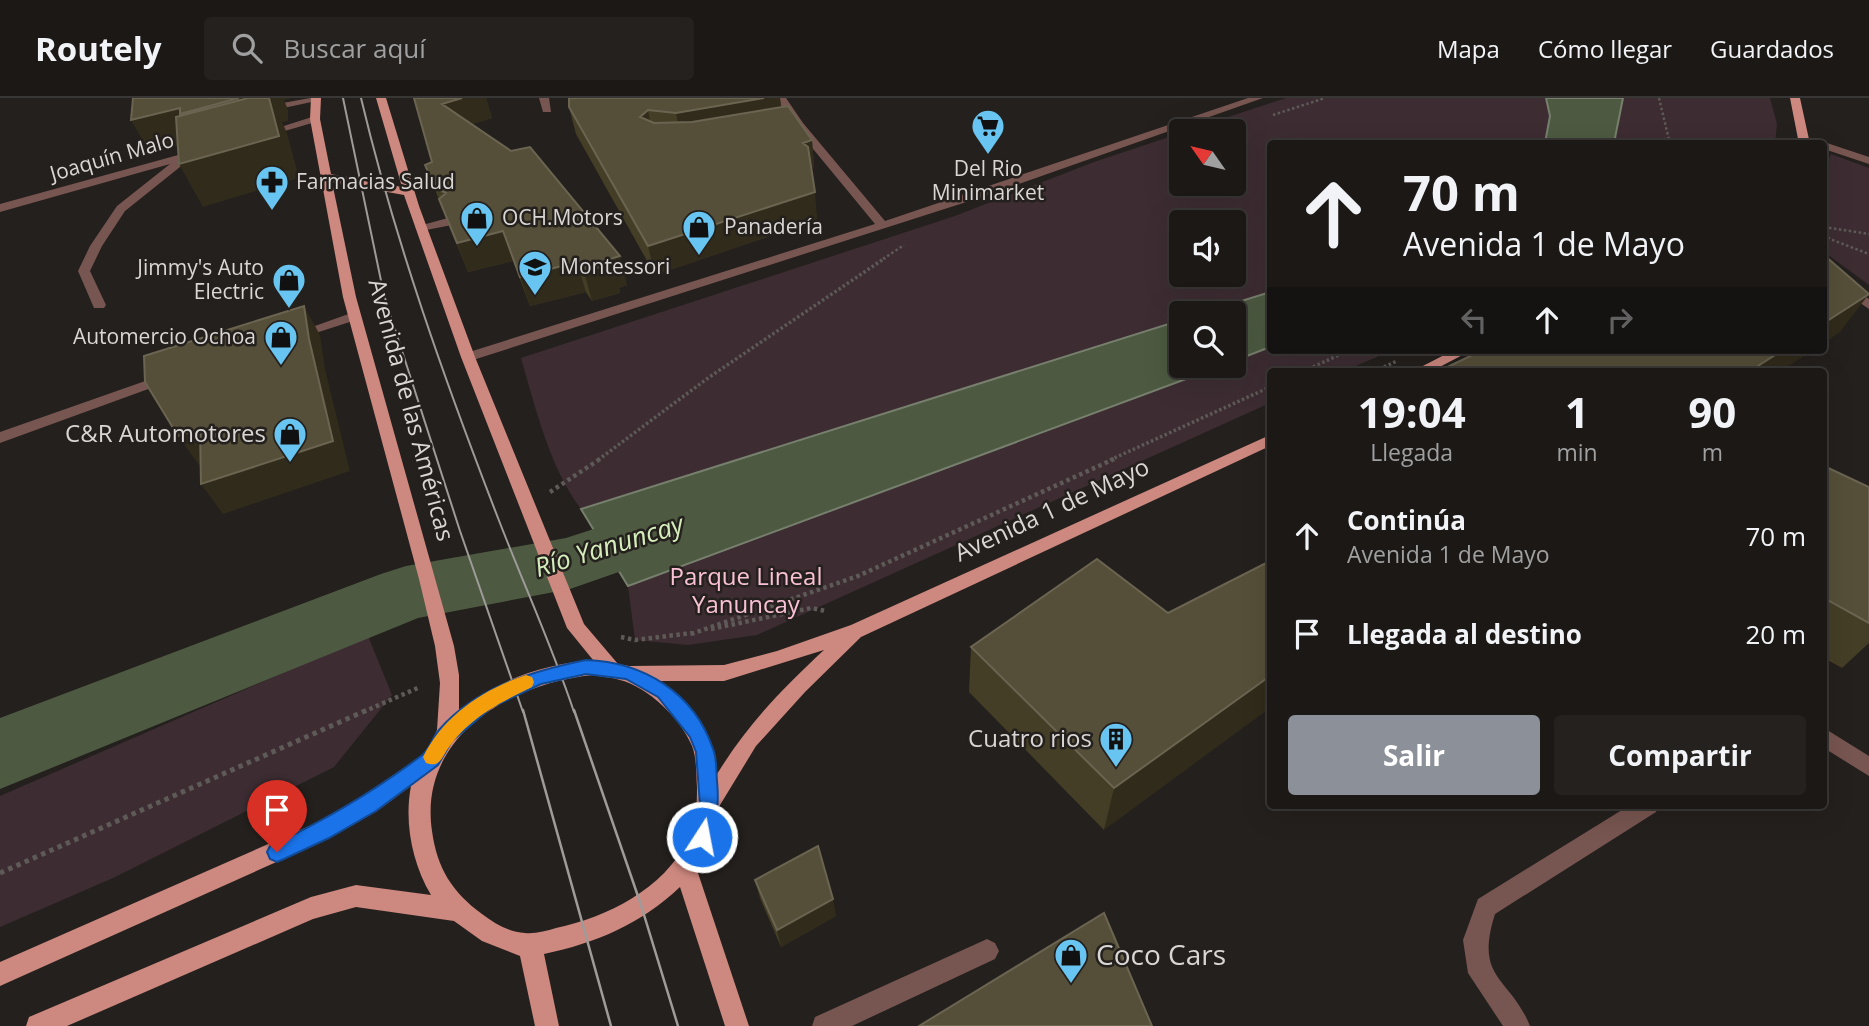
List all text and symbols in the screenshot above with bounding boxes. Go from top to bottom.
search box [204,17,694,80]
text: Routely [35,26,162,71]
icon: search [228,29,266,67]
text: Buscar aquí [284,30,426,66]
text: Mapa [1437,32,1500,65]
text: Cómo llegar [1538,32,1672,65]
text: Guardados [1710,32,1834,65]
supermarket icon: Del Rio Minimarket [969,107,1007,156]
north arrow [1169,119,1246,196]
map controls [1169,119,1246,378]
street label: Joaquín Malo [45,125,177,188]
place label: Del Rio Minimarket [932,154,1044,206]
text: 70 m [1403,159,1520,225]
pharmacy icon: Farmacias Salud [253,163,291,212]
place label: Farmacias Salud [296,167,455,195]
icon: ahead [1288,168,1379,259]
shop icon: OCH.Motors [458,199,496,248]
place label: OCH.Motors [502,203,623,231]
shop icon: Panadería [680,208,718,257]
button: sound [1169,210,1246,287]
place label: Panadería [724,212,823,240]
text: Avenida 1 de Mayo [1403,222,1685,265]
school or university icon: Montessori [516,248,554,297]
place label: Montessori [560,252,670,280]
place label: Jimmy's Auto Electric [135,253,264,305]
shop icon: Jimmy's Auto Electric [270,261,308,310]
street label: Avenida de las Américas [362,275,463,544]
button: search [1169,301,1246,378]
icon: left [1455,301,1493,339]
icon: ahead [1528,301,1566,339]
icon: right [1601,301,1639,339]
shop icon: Automercio Ochoa [262,318,300,367]
place label: Automercio Ochoa [73,322,256,350]
text: 19:04 [1358,383,1466,440]
text: 1 [1565,383,1589,440]
text: 90 [1688,383,1736,440]
shop icon: C&R Automotores [271,415,309,464]
place label: C&R Automotores [65,416,266,449]
text: Llegada [1370,436,1453,468]
text: min [1556,436,1598,468]
text: m [1702,436,1723,468]
street label: Avenida 1 de Mayo [949,449,1154,568]
text: Continúa [1347,502,1466,538]
water label: Río Yanuncay [530,505,690,585]
icon: ahead [1288,517,1326,555]
text: 70 m [1745,518,1806,554]
text: Avenida 1 de Mayo [1347,538,1550,570]
park label: Parque Lineal Yanuncay [670,559,822,620]
icon: arrive [1288,615,1326,653]
text: Llegada al destino [1347,616,1582,652]
text: 20 m [1745,616,1806,652]
button: Salir [1288,715,1540,795]
button: Compartir [1554,715,1806,795]
building icon: Cuatro rios [1097,720,1135,769]
place label: Cuatro rios [968,721,1092,754]
pin [247,780,307,852]
icon: arrive [258,791,296,829]
position arrow [665,800,739,874]
place label: Coco Cars [1096,935,1226,973]
shop icon: Coco Cars [1052,936,1090,985]

